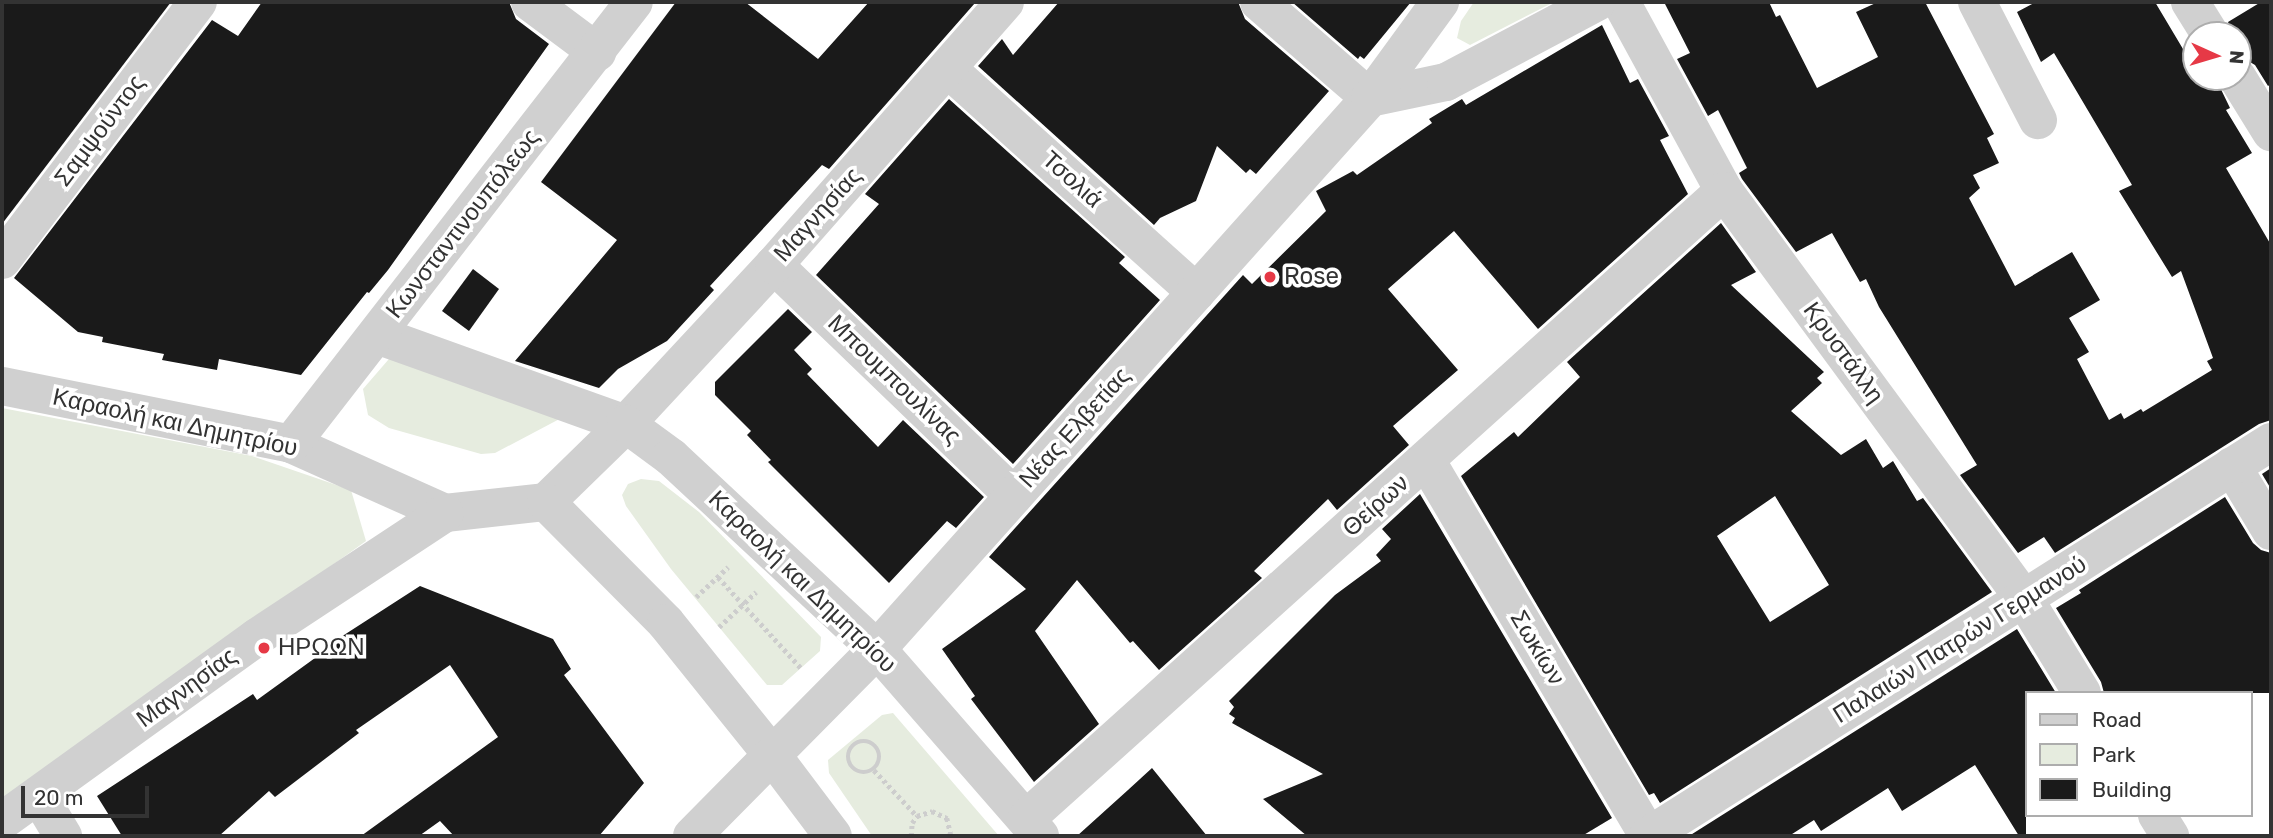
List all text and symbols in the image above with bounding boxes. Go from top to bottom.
north arrow [2182,21,2252,91]
text: N [2225,50,2248,65]
street label: Σαμψούντος [49,70,151,192]
street label: Κωνσταντινουπόλεως [380,124,546,324]
street label: Τσολιά [1036,146,1108,214]
street label: Μαγνησίας [768,162,868,268]
place label: Rose [1284,263,1339,291]
marker: Rose [1262,269,1278,285]
street label: Κρυστάλλη [1797,297,1889,409]
street label: Μπουμπουλίνας [821,309,967,451]
street label: Νέας Ελβετίας [1013,362,1137,494]
street label: Καραολή και Δημητρίου [50,383,300,463]
street label: Θείρων [1337,469,1415,543]
street label: Καραολή και Δημητρίου [702,485,902,679]
street label: Παλαιών Πατρών Γερμανού [1828,550,2092,730]
street label: Σωκίων [1504,606,1570,690]
place label: ΗΡΩΩΝ [278,634,365,662]
marker: ΗΡΩΩΝ [256,640,272,656]
street label: Μαγνησίας [131,642,243,734]
legend [2024,691,2252,817]
text: Road [2092,707,2142,732]
text: Park [2092,742,2136,767]
scale bar [24,772,152,816]
text: Building [2092,777,2172,802]
text: 20 m [34,785,83,810]

